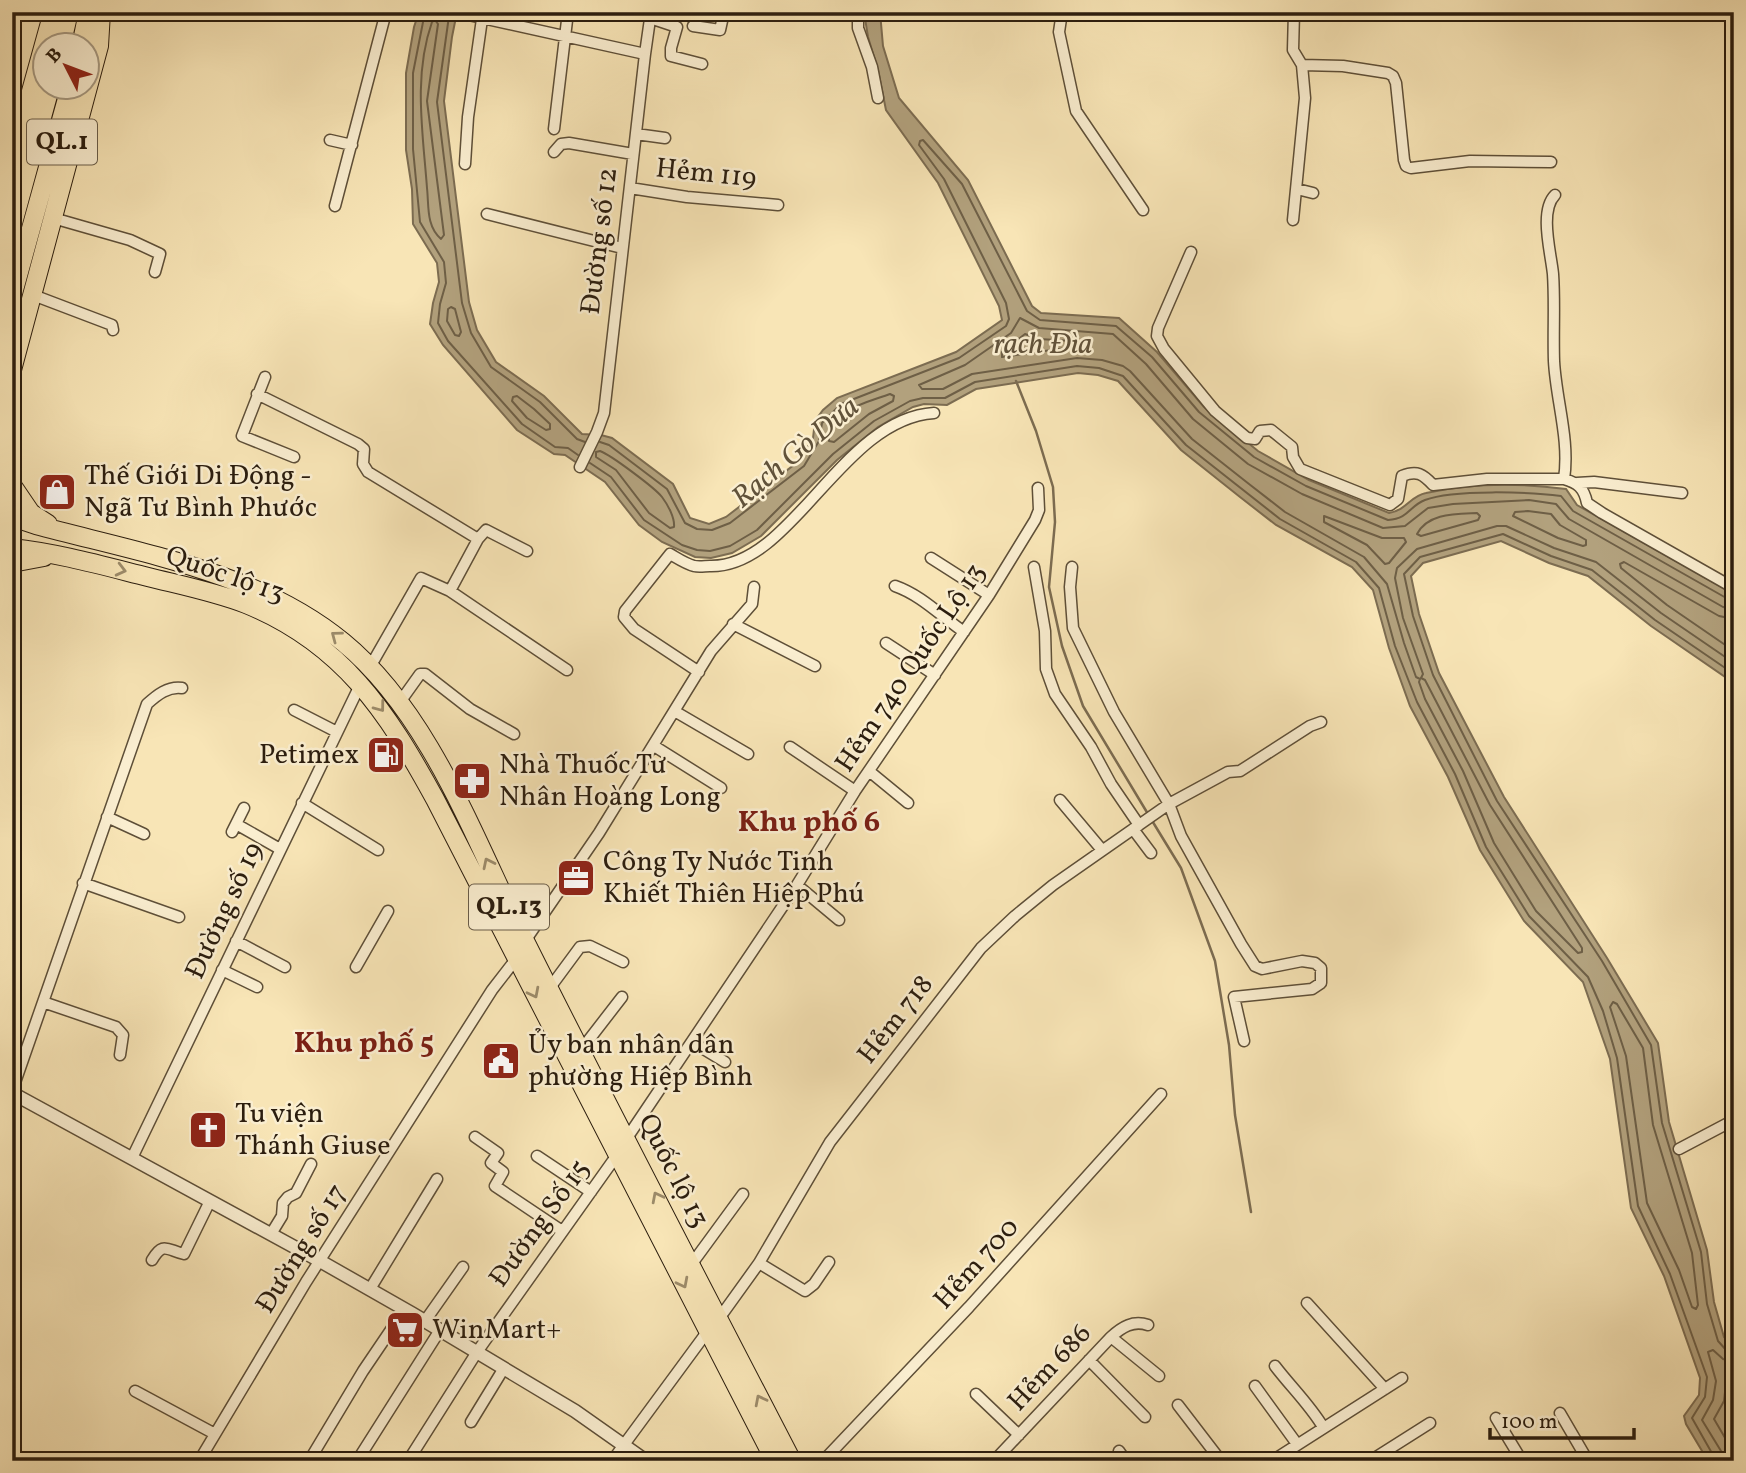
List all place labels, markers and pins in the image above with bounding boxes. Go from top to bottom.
place label: Thế Giới Di Động - Ngã Tư Bình Phước [84,457,317,528]
shop icon: Thế Giới Di Động - Ngã Tư Bình Phước [36,471,78,513]
fuel station icon: Petimex [365,734,407,776]
place label: Petimex [259,736,359,775]
place label: Nhà Thuốc Tư Nhân Hoàng Long [499,746,721,817]
pharmacy icon: Nhà Thuốc Tư Nhân Hoàng Long [451,760,493,802]
place label: Công Ty Nước Tinh Khiết Thiên Hiệp Phú [603,843,865,914]
office icon: Công Ty Nước Tinh Khiết Thiên Hiệp Phú [555,857,597,899]
place label: Ủy ban nhân dân phường Hiệp Bình [528,1026,753,1097]
public building icon: Ủy ban nhân dân phường Hiệp Bình [480,1040,522,1082]
place label: Tu viện Thánh Giuse [235,1095,390,1166]
church icon: Tu viện Thánh Giuse [187,1109,229,1151]
supermarket icon: WinMart+ [384,1309,426,1351]
place label: WinMart+ [432,1311,561,1350]

